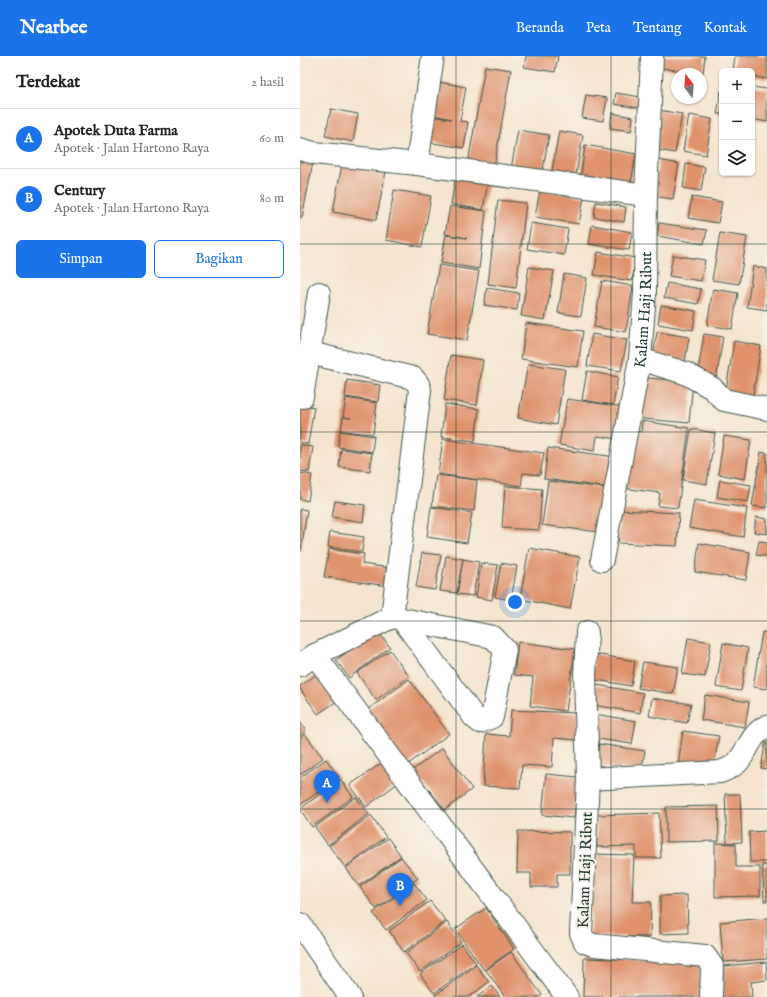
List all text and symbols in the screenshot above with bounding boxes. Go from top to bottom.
text: Nearbee [20,16,87,40]
text: Beranda [516,19,564,37]
text: Peta [586,19,611,37]
text: Tentang [633,19,682,37]
text: Kontak [704,19,747,37]
north arrow [671,68,707,104]
map controls [719,68,755,176]
button: + [719,68,755,104]
text: Terdekat [16,72,80,93]
text: 2 hasil [251,74,284,91]
button: − [719,104,755,140]
text: Apotek Duta Farma [54,121,178,140]
text: A [25,130,33,147]
text: 60 m [259,130,284,147]
text: Apotek · Jalan Hartono Raya [54,140,209,157]
button: layers [719,140,755,176]
text: Century [54,181,105,200]
text: B [25,190,33,207]
text: 80 m [260,190,284,207]
text: Apotek · Jalan Hartono Raya [54,200,209,217]
button: Simpan [16,240,146,278]
button: Bagikan [154,240,284,278]
street label: Kalam Haji Ribut [631,251,657,370]
your location [505,592,525,612]
pin: A [314,770,340,803]
street label: Kalam Haji Ribut [574,811,598,929]
pin: B [387,873,413,906]

